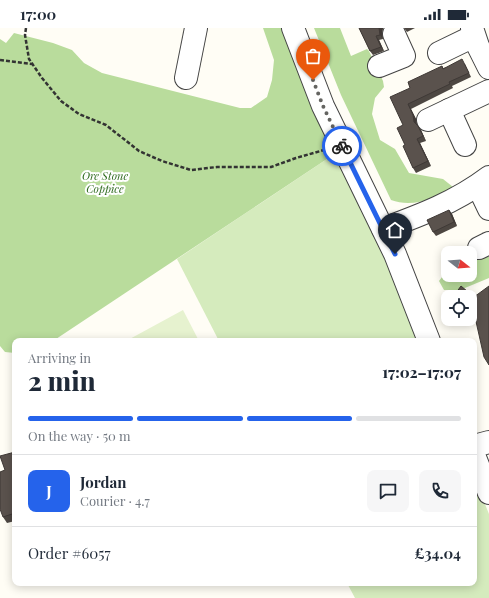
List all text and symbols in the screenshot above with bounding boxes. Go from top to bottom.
text: 17:00 [20,4,56,24]
pin [296,39,330,80]
icon: bag [302,45,324,67]
courier [322,126,362,166]
icon: bike [331,135,353,157]
park label: Ore Stone Coppice [82,168,128,196]
pin [378,213,412,254]
icon: home [384,219,406,241]
north arrow [441,246,477,282]
map controls [441,246,477,326]
button: locate [441,290,477,326]
text: Arriving in [28,349,91,366]
text: 17:02–17:07 [382,362,461,382]
text: 2 min [28,363,96,398]
text: On the way · 50 m [28,427,131,444]
button: chat [367,470,409,512]
button: phone [419,470,461,512]
text: Jordan [80,472,126,492]
text: J [46,481,52,501]
text: Courier · 4.7 [80,492,150,509]
text: Order #6057 [28,543,111,563]
text: £34.04 [415,543,461,563]

